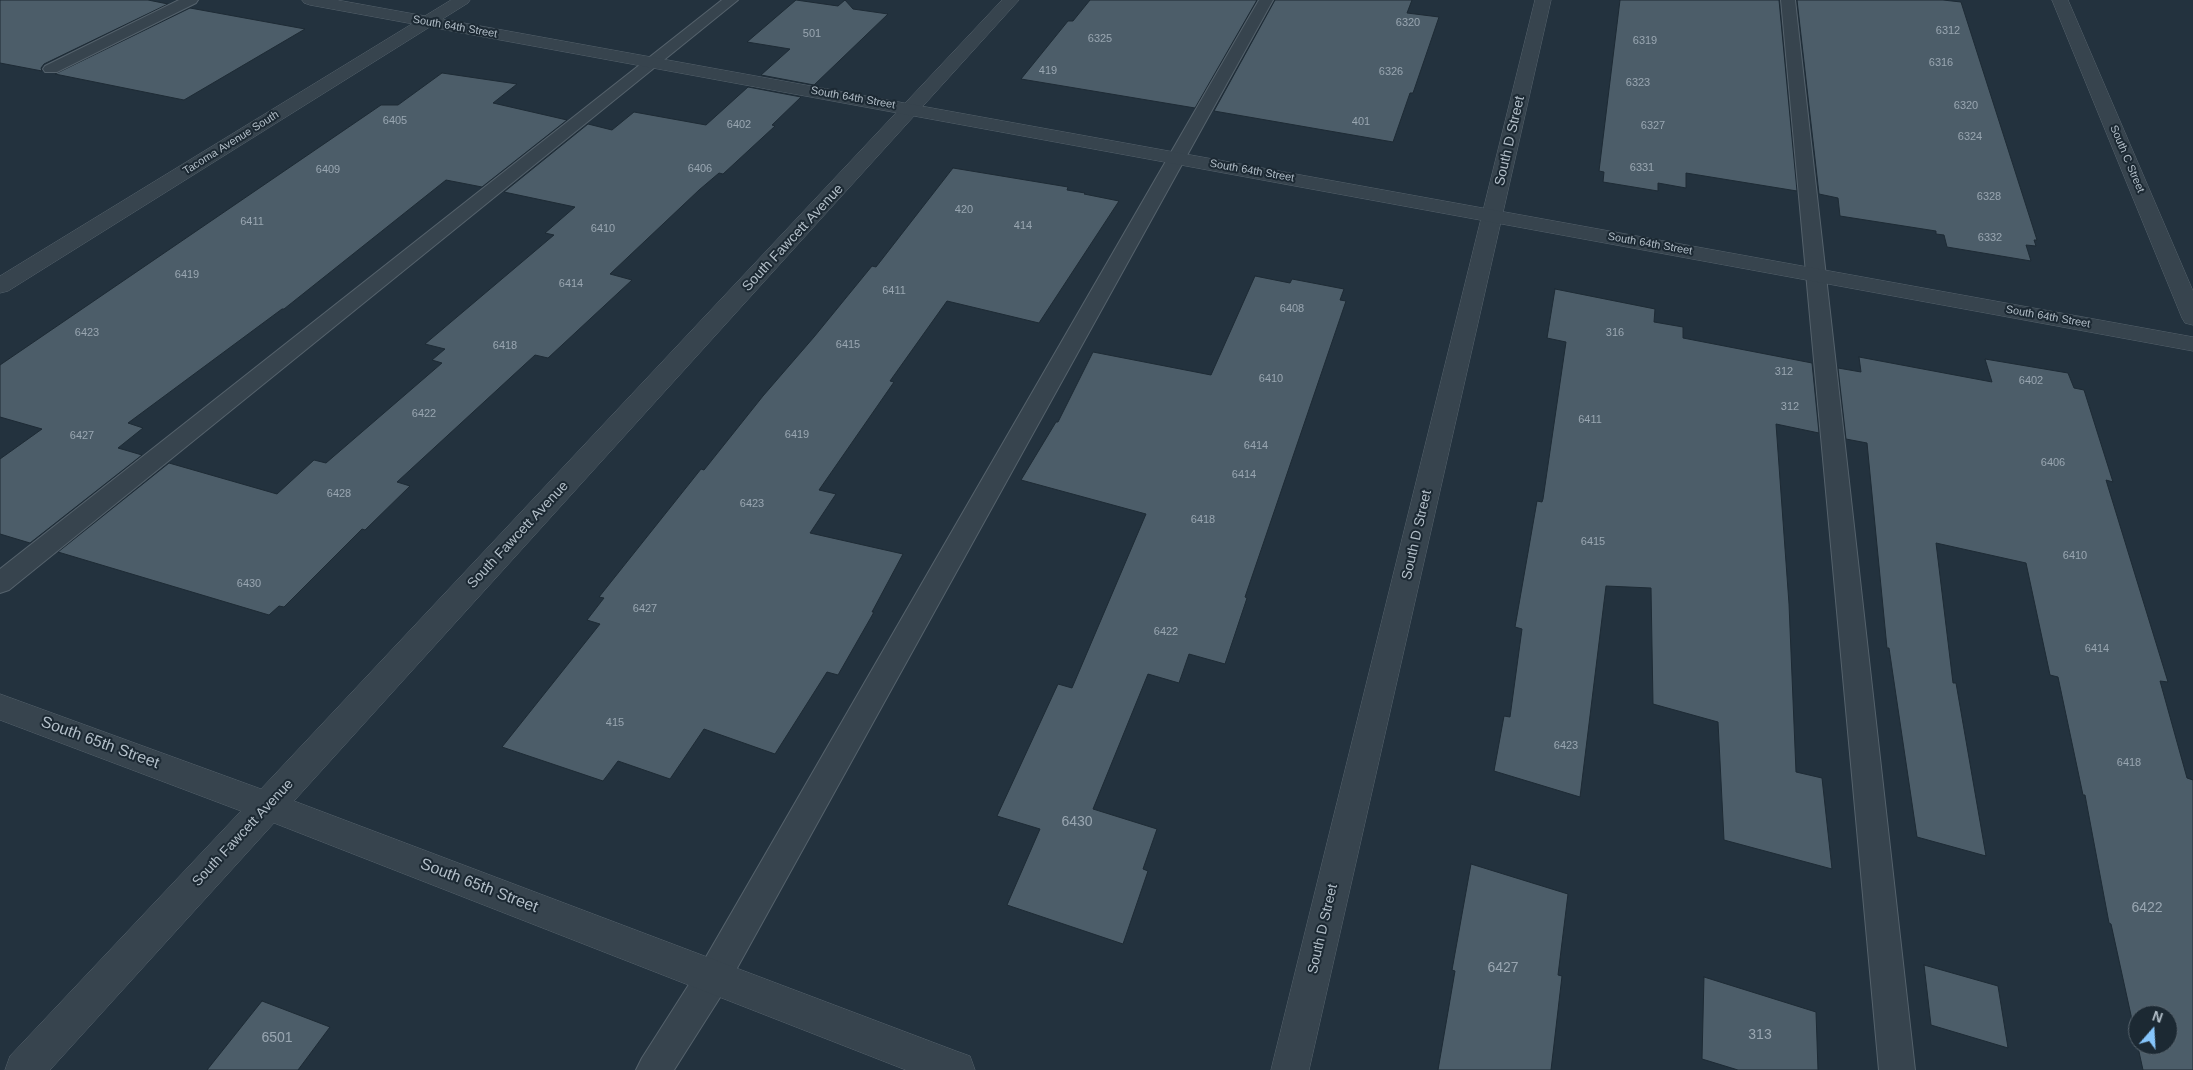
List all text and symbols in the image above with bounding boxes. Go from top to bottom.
street label: South 64th Street [412,13,498,41]
house number: 6320 [1396,16,1420,30]
house number: 6312 [1936,24,1960,38]
house number: 501 [803,27,821,41]
house number: 6325 [1088,32,1112,46]
house number: 6319 [1633,34,1657,48]
house number: 6316 [1929,56,1953,70]
house number: 419 [1039,64,1057,78]
house number: 6326 [1379,65,1403,79]
house number: 6323 [1626,76,1650,90]
street label: South 64th Street [810,84,896,112]
street label: South D Street [1491,94,1529,188]
house number: 6320 [1954,99,1978,113]
street label: Tacoma Avenue South [181,108,281,178]
house number: 6405 [383,114,407,128]
house number: 401 [1352,115,1370,129]
house number: 6402 [727,118,751,132]
house number: 6327 [1641,119,1665,133]
street label: South C Street [2107,123,2147,195]
house number: 6324 [1958,130,1982,144]
street label: South 64th Street [1209,157,1295,185]
house number: 6331 [1630,161,1654,175]
house number: 6406 [688,162,712,176]
house number: 6409 [316,163,340,177]
street label: South Fawcett Avenue [739,181,847,295]
house number: 6328 [1977,190,2001,204]
house number: 420 [955,203,973,217]
house number: 6411 [240,215,264,229]
house number: 414 [1014,219,1032,233]
house number: 6410 [591,222,615,236]
street label: South 64th Street [1607,230,1693,258]
house number: 6332 [1978,231,2002,245]
house number: 6419 [175,268,199,282]
house number: 6414 [559,277,583,291]
house number: 6411 [882,284,906,298]
house number: 6408 [1280,302,1304,316]
street label: South 64th Street [2005,303,2091,331]
house number: 6423 [75,326,99,340]
house number: 316 [1606,326,1624,340]
house number: 6415 [836,338,860,352]
house number: 6418 [493,339,517,353]
house number: 312 [1775,365,1793,379]
house number: 6410 [1259,372,1283,386]
house number: 6402 [2019,374,2043,388]
house number: 312 [1781,400,1799,414]
house number: 6422 [412,407,436,421]
house number: 6411 [1578,413,1602,427]
house number: 6419 [785,428,809,442]
house number: 6427 [70,429,94,443]
house number: 6414 [1244,439,1268,453]
house number: 6406 [2041,456,2065,470]
house number: 6414 [1232,468,1256,482]
street label: South Fawcett Avenue [464,478,572,592]
house number: 6428 [327,487,351,501]
street label: South D Street [1398,488,1436,582]
house number: 6423 [740,497,764,511]
house number: 6418 [1191,513,1215,527]
house number: 6415 [1581,535,1605,549]
house number: 6410 [2063,549,2087,563]
house number: 6430 [237,577,261,591]
house number: 6427 [633,602,657,616]
house number: 6422 [1154,625,1178,639]
house number: 6414 [2085,642,2109,656]
street label: South 65th Street [38,713,162,773]
house number: 415 [606,716,624,730]
house number: 6423 [1554,739,1578,753]
house number: 6418 [2117,756,2141,770]
street label: South Fawcett Avenue [189,776,297,890]
house number: 6430 [1061,814,1093,830]
street label: South 65th Street [417,855,541,917]
street label: South D Street [1304,882,1342,976]
house number: 6422 [2131,900,2163,916]
house number: 6427 [1487,960,1519,976]
north arrow [2128,1005,2178,1055]
text: N [2150,1008,2165,1026]
house number: 313 [1748,1027,1772,1043]
house number: 6501 [261,1030,293,1046]

